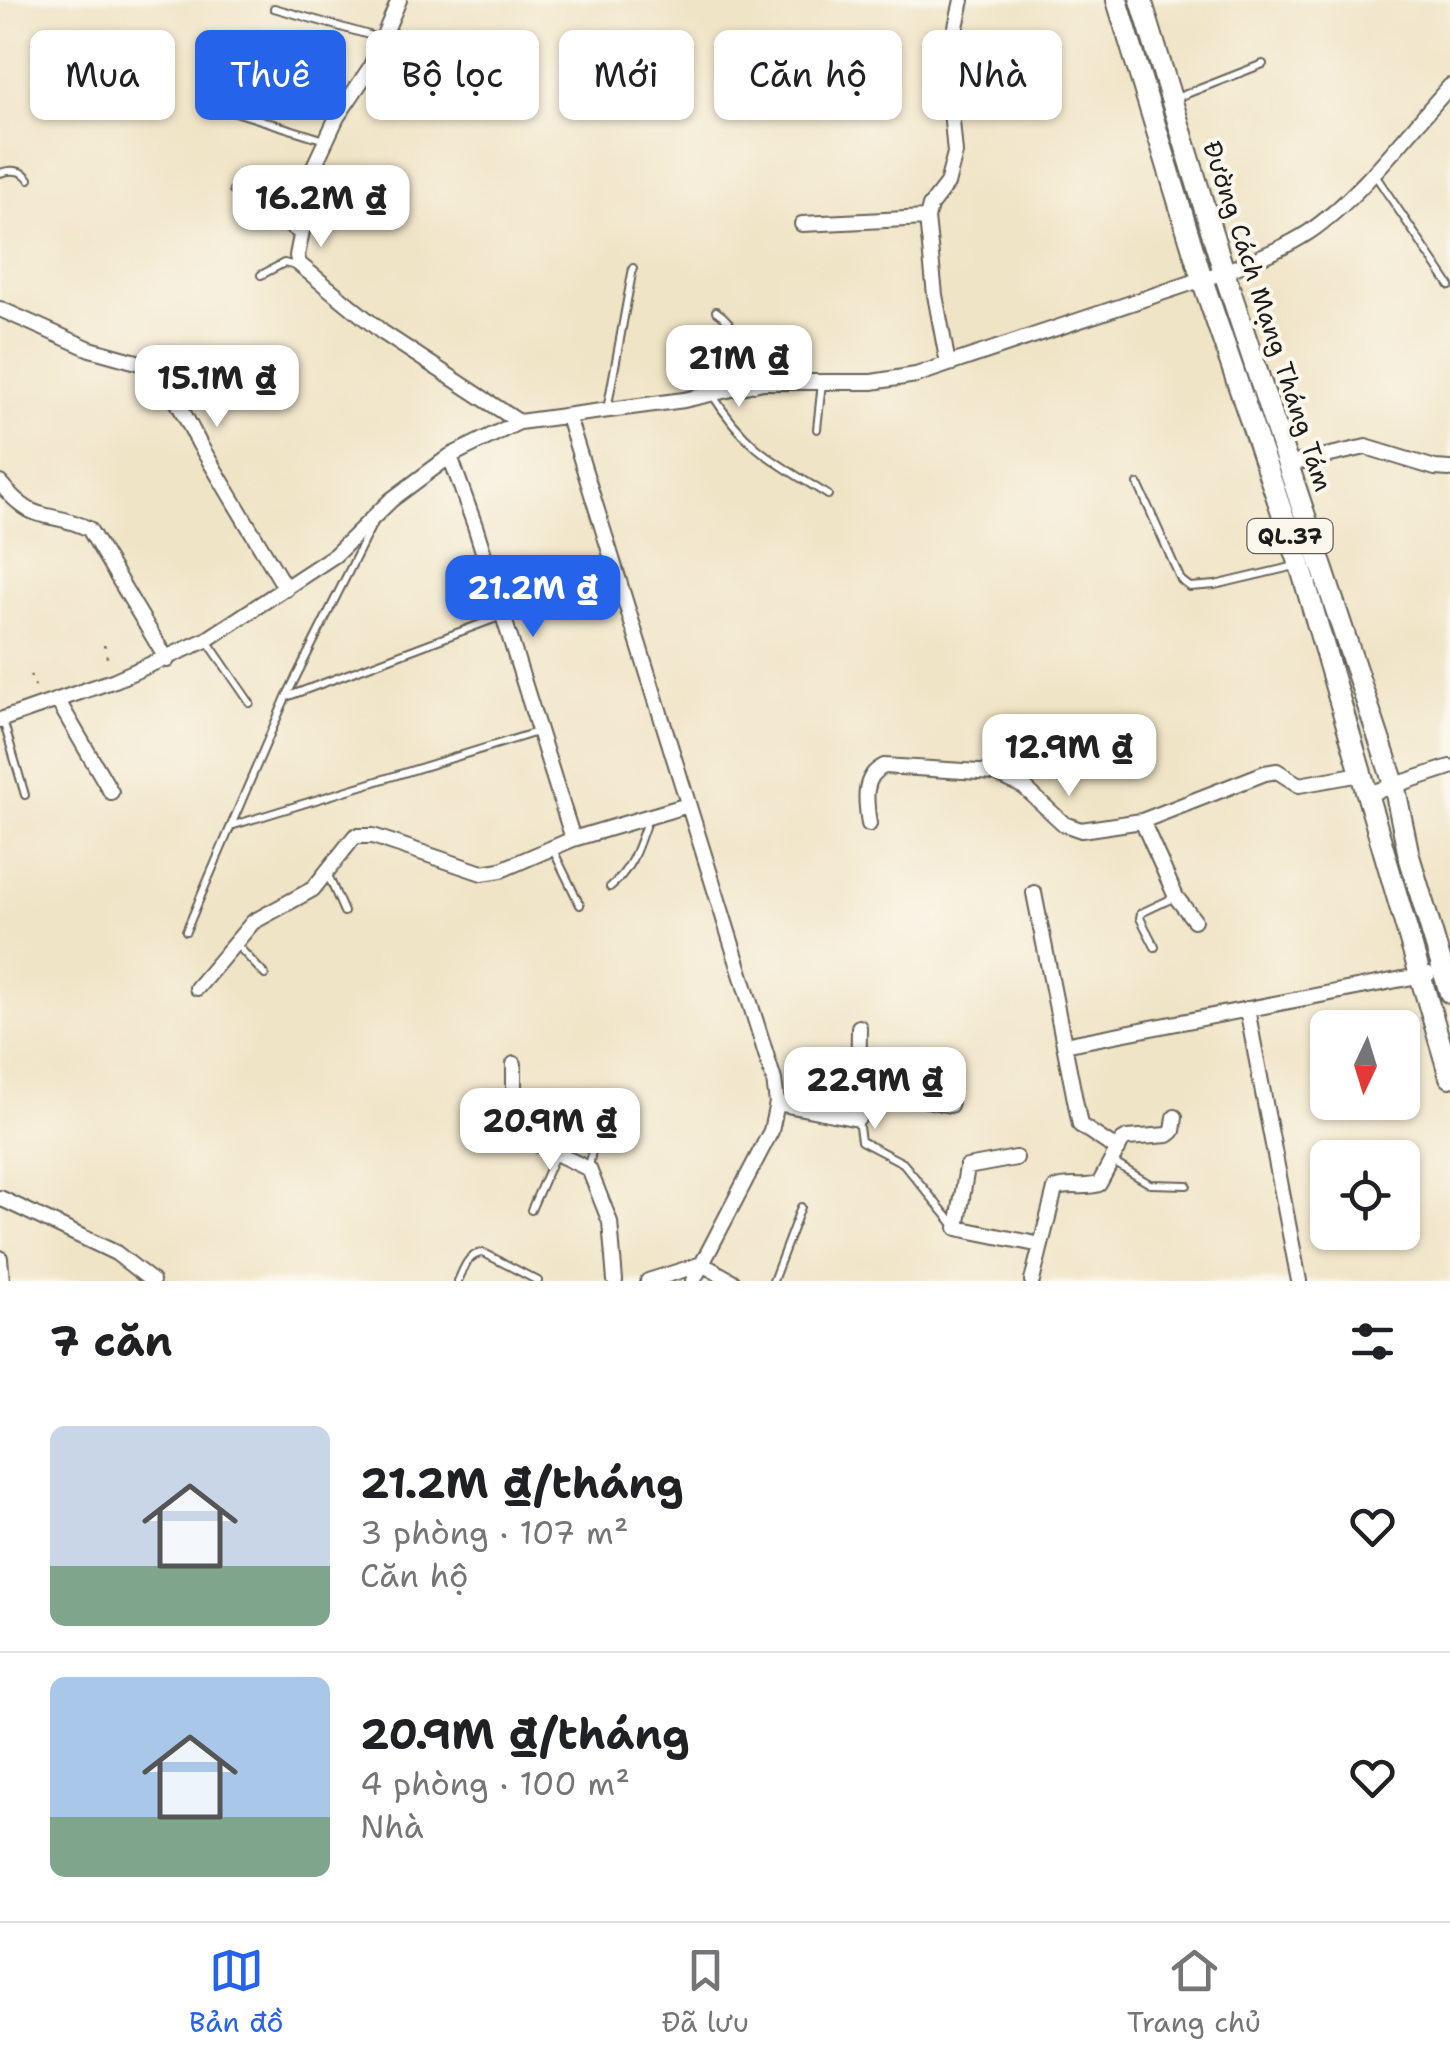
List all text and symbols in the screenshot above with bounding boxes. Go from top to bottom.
chip: Mua [30,30,175,120]
chip: Thuê [195,30,346,120]
chip: Bộ lọc [366,30,539,120]
chip: Mới [559,30,694,120]
chip: Căn hộ [714,30,902,120]
chip: Nhà [922,30,1062,120]
street label: Đường Cách Mạng Tháng Tám [1195,137,1341,495]
pin: 16.2M ₫ [229,165,413,250]
text: 16.2M ₫ [255,176,387,219]
pin: 21M ₫ [669,325,809,410]
text: 21M ₫ [688,336,790,379]
pin: 15.1M ₫ [125,345,309,430]
text: 15.1M ₫ [157,356,277,399]
road number: QL.37 [1248,519,1332,553]
pin: 21.2M ₫ [441,555,625,640]
text: 21.2M ₫ [467,566,599,609]
pin: 12.9M ₫ [977,714,1161,799]
text: 12.9M ₫ [1004,725,1134,768]
north arrow [1310,1010,1420,1120]
map controls [1310,1010,1420,1250]
pin: 22.9M ₫ [783,1047,967,1132]
text: 22.9M ₫ [806,1058,944,1101]
pin: 20.9M ₫ [458,1088,642,1173]
text: 20.9M ₫ [482,1099,618,1142]
button: locate [1310,1140,1420,1250]
text: 7 căn [50,1313,173,1369]
icon: filters [1345,1314,1400,1369]
text: 21.2M ₫/tháng [360,1455,684,1511]
icon: home [130,1466,250,1586]
icon: heart [1345,1499,1400,1554]
text: 3 phòng · 107 m² [360,1511,628,1554]
text: Căn hộ [360,1554,468,1597]
text: 20.9M ₫/tháng [360,1706,690,1762]
icon: home [130,1717,250,1837]
icon: heart [1345,1750,1400,1805]
text: 4 phòng · 100 m² [360,1762,630,1805]
text: Nhà [360,1805,424,1848]
tab: Bản đồ [189,1943,284,2041]
tab: Đã lưu [662,1943,749,2041]
tab: Trang chủ [1127,1943,1261,2041]

